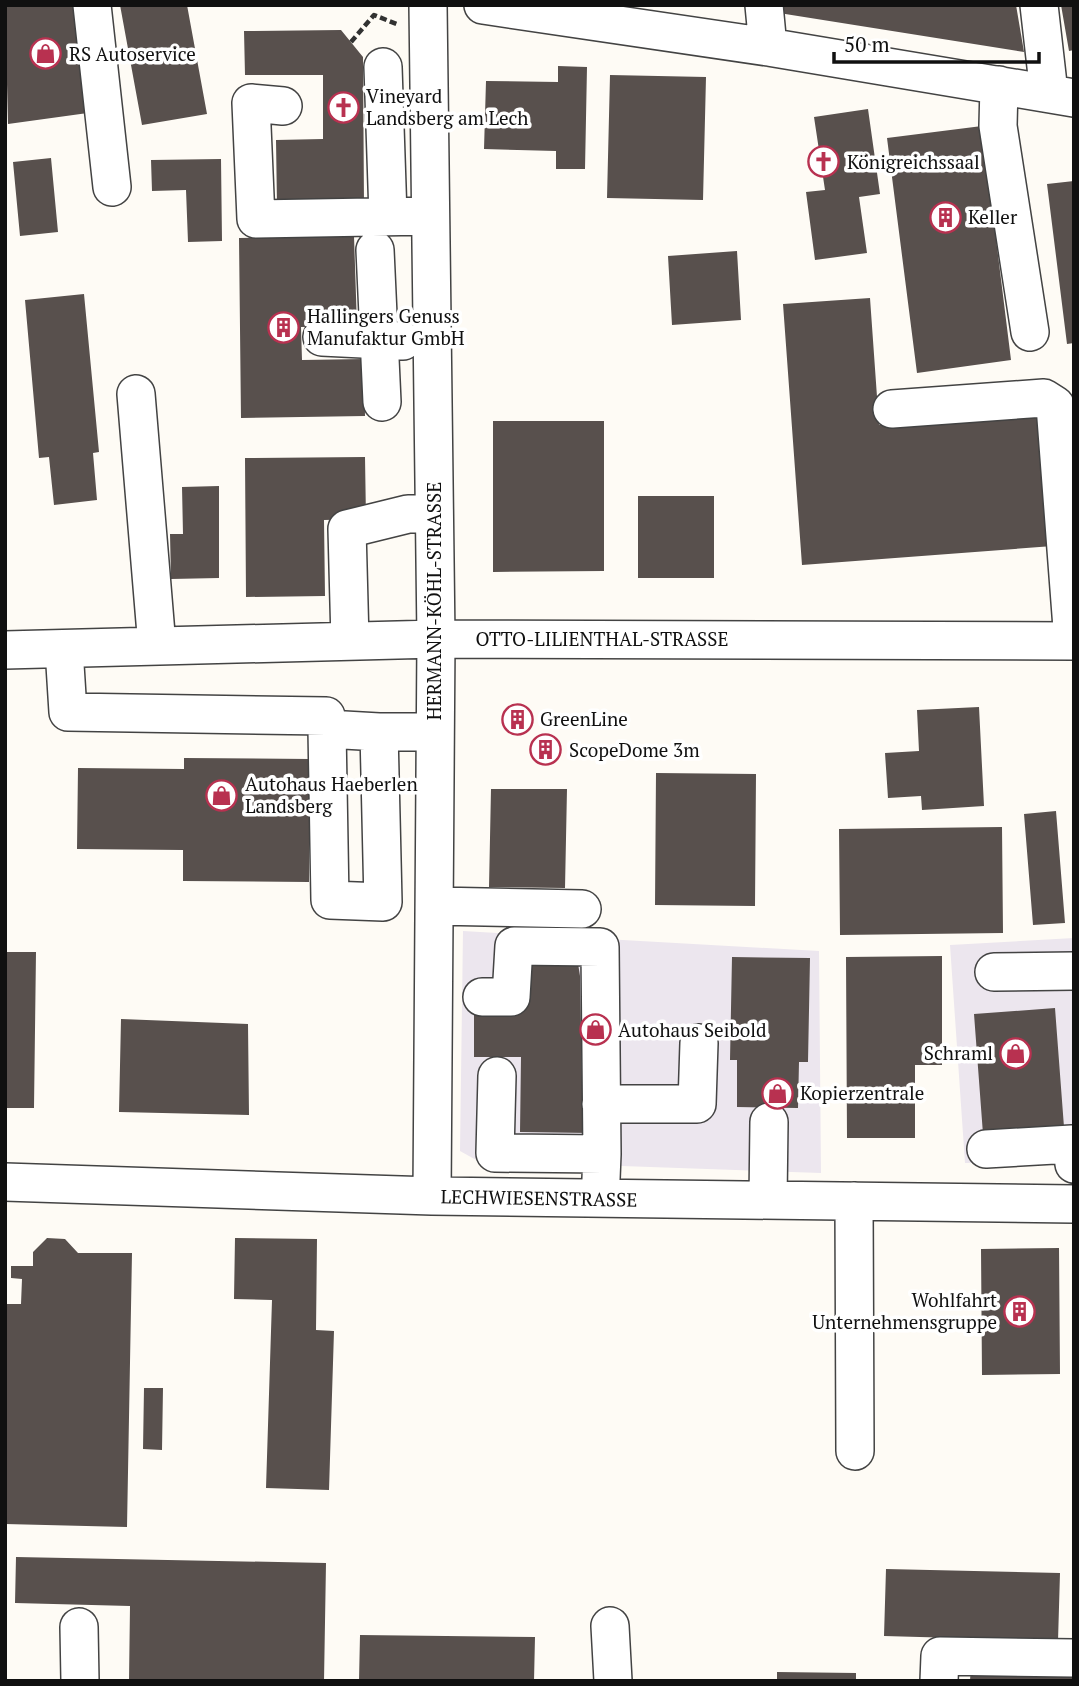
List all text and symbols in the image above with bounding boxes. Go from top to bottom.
scale bar [834,21,1039,65]
text: 50 m [844,30,890,58]
shop icon: RS Autoservice [29,37,63,71]
place label: RS Autoservice [69,41,196,66]
place label: Vineyard Landsberg am Lech [366,83,529,130]
church icon: Vineyard Landsberg am Lech [326,90,360,124]
church icon: Königreichssaal [807,145,841,179]
place label: Königreichssaal [847,149,980,174]
building icon: Keller [928,200,962,234]
place label: Keller [968,204,1018,229]
place label: Hallingers Genuss Manufaktur GmbH [307,303,465,350]
building icon: Hallingers Genuss Manufaktur GmbH [267,310,301,344]
street label: HERMANN-KÖHL-STRASSE [421,482,446,720]
street label: OTTO-LILIENTHAL-STRASSE [475,626,729,651]
building icon: GreenLine [500,702,534,736]
place label: GreenLine [540,706,628,731]
building icon: ScopeDome 3m [529,733,563,767]
place label: ScopeDome 3m [569,737,700,762]
place label: Autohaus Haeberlen Landsberg [245,771,418,818]
shop icon: Autohaus Haeberlen Landsberg [205,778,239,812]
shop icon: Autohaus Seibold [578,1013,612,1047]
place label: Autohaus Seibold [618,1017,767,1042]
shop icon: Schraml [999,1036,1033,1070]
place label: Schraml [924,1040,993,1065]
shop icon: Kopierzentrale [760,1076,794,1110]
place label: Kopierzentrale [800,1080,924,1105]
street label: LECHWIESENSTRASSE [440,1183,638,1212]
place label: Wohlfahrt Unternehmensgruppe [812,1287,997,1334]
building icon: Wohlfahrt Unternehmensgruppe [1003,1294,1037,1328]

